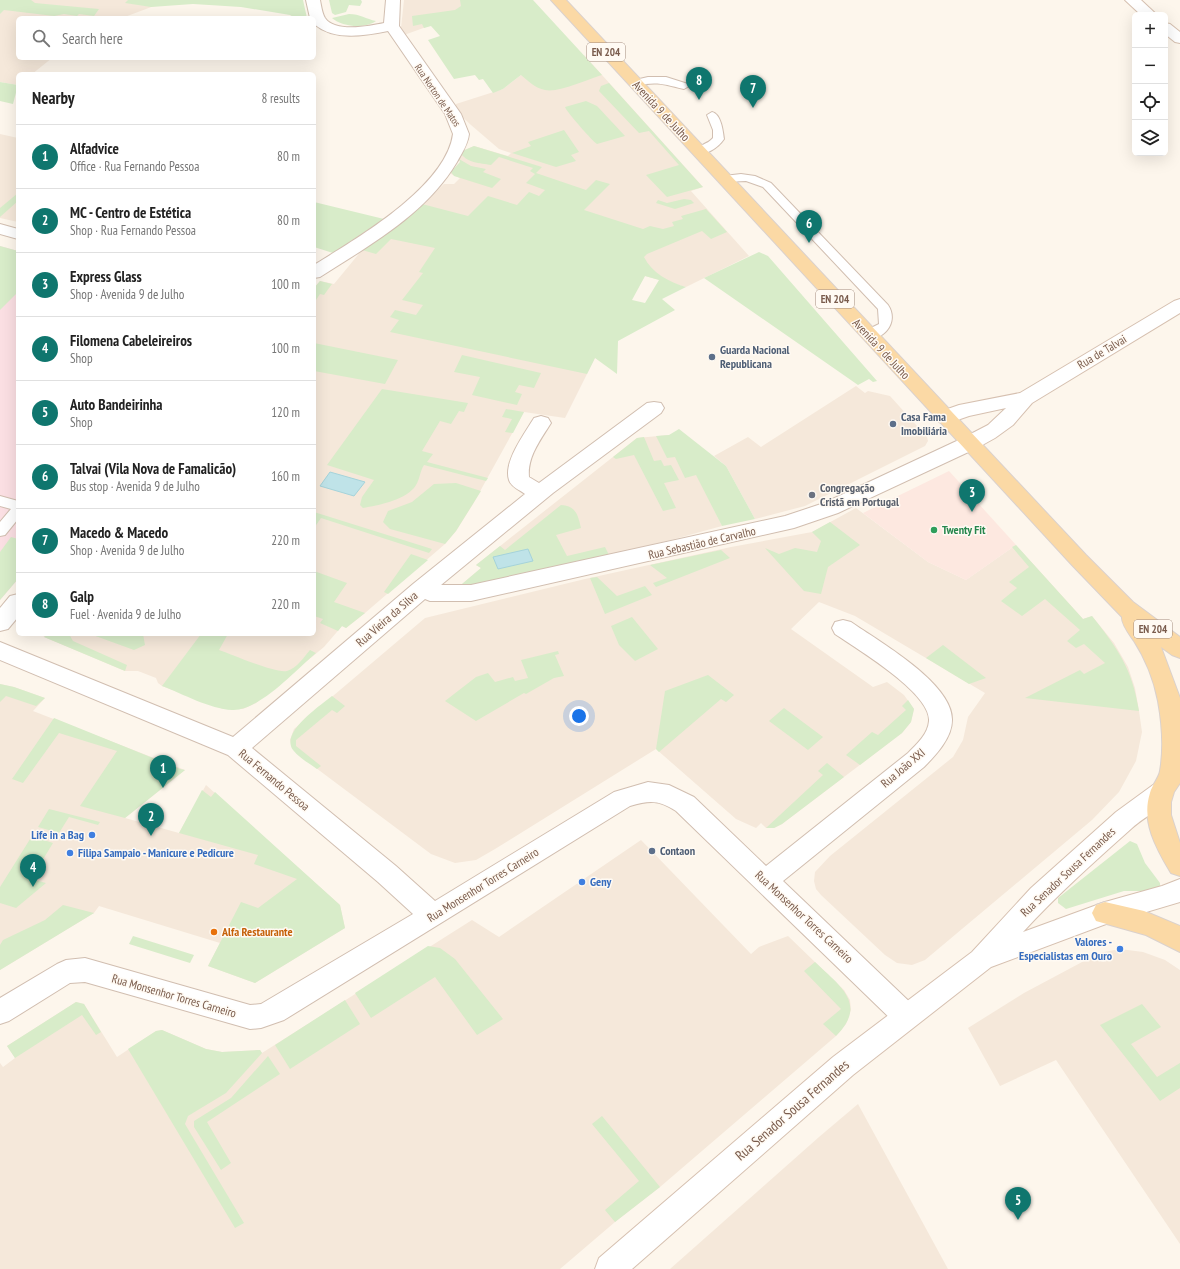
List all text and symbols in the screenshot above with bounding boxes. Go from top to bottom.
map controls [1132,12,1168,156]
button: + [1132,12,1168,48]
search box [16,16,316,60]
icon: search [30,27,52,49]
text: Search here [62,29,123,48]
road number: EN 204 [587,43,625,61]
button: − [1132,48,1168,84]
street label: Rua Norton de Matos [412,61,464,130]
pin: 8 [686,67,712,100]
pin: 7 [740,75,766,108]
street label: Avenida 9 de Julho [630,77,693,144]
button: locate [1132,84,1168,120]
text: Nearby [32,87,75,109]
text: 8 results [261,90,300,107]
button: layers [1132,120,1168,156]
text: Alfadvice [70,139,119,158]
text: 1 [42,148,48,165]
text: 80 m [277,148,300,165]
text: Office · Rua Fernando Pessoa [70,158,199,175]
text: MC - Centro de Estética [70,203,191,222]
pin: 6 [796,210,822,243]
text: 2 [42,212,48,229]
text: 80 m [277,212,300,229]
text: Shop · Rua Fernando Pessoa [70,222,196,239]
text: Express Glass [70,267,142,286]
text: 3 [42,276,48,293]
text: 100 m [271,276,300,293]
text: Shop · Avenida 9 de Julho [70,286,184,303]
road number: EN 204 [816,290,854,308]
street label: Avenida 9 de Julho [850,315,913,382]
text: Filomena Cabeleireiros [70,331,192,350]
street label: Rua de Talvai [1074,331,1129,372]
text: 4 [42,340,48,357]
text: 100 m [271,340,300,357]
place label: Guarda Nacional Republicana [720,342,790,371]
text: Shop [70,350,93,367]
marker: Guarda Nacional Republicana [707,352,717,362]
text: Auto Bandeirinha [70,395,163,414]
text: 5 [42,404,48,421]
text: 120 m [271,404,300,421]
place label: Casa Fama Imobiliária [901,409,947,438]
text: Shop [70,414,93,431]
marker: Casa Fama Imobiliária [888,419,898,429]
text: Talvai (Vila Nova de Famalicão) [70,459,236,478]
text: 6 [42,468,48,485]
text: 160 m [271,468,300,485]
text: Bus stop · Avenida 9 de Julho [70,478,200,495]
pin: 3 [959,479,985,512]
place label: Congregação Cristã em Portugal [820,480,899,509]
marker: Congregação Cristã em Portugal [807,490,817,500]
place label: Twenty Fit [942,522,986,537]
text: Macedo & Macedo [70,523,168,542]
street label: Rua Sebastião de Carvalho [647,523,757,562]
marker: Twenty Fit [929,525,939,535]
text: 7 [42,532,48,549]
text: 220 m [271,532,300,549]
text: Shop · Avenida 9 de Julho [70,542,184,559]
text: Galp [70,587,94,606]
street label: Rua Vieira da Silva [353,588,421,650]
text: 8 [42,596,48,613]
text: 220 m [271,596,300,613]
text: Fuel · Avenida 9 de Julho [70,606,181,623]
road number: EN 204 [1134,620,1172,638]
your location [569,706,589,726]
street label: Rua João XXI [878,745,928,790]
street label: Rua Fernando Pessoa [236,746,313,814]
pin: 1 [150,755,176,788]
pin: 2 [138,803,164,836]
street label: Rua Senador Sousa Fernandes [1017,824,1118,920]
place label: Life in a Bag [31,827,84,842]
marker: Life in a Bag [87,830,97,840]
place label: Contaon [660,843,695,858]
street label: Rua Monsenhor Torres Carneiro [424,844,541,925]
place label: Filipa Sampaio - Manicure e Pedicure [78,845,234,860]
marker: Contaon [647,846,657,856]
marker: Filipa Sampaio - Manicure e Pedicure [65,848,75,858]
pin: 4 [20,854,46,887]
street label: Rua Monsenhor Torres Carneiro [752,867,857,966]
place label: Geny [590,874,612,889]
marker: Geny [577,877,587,887]
place label: Alfa Restaurante [221,924,293,939]
marker: Alfa Restaurante [209,927,219,937]
place label: Valores - Especialistas em Ouro [1019,934,1113,963]
marker: Valores - Especialistas em Ouro [1115,944,1125,954]
street label: Rua Monsenhor Torres Carneiro [110,971,238,1020]
street label: Rua Senador Sousa Fernandes [731,1055,853,1164]
pin: 5 [1005,1187,1031,1220]

